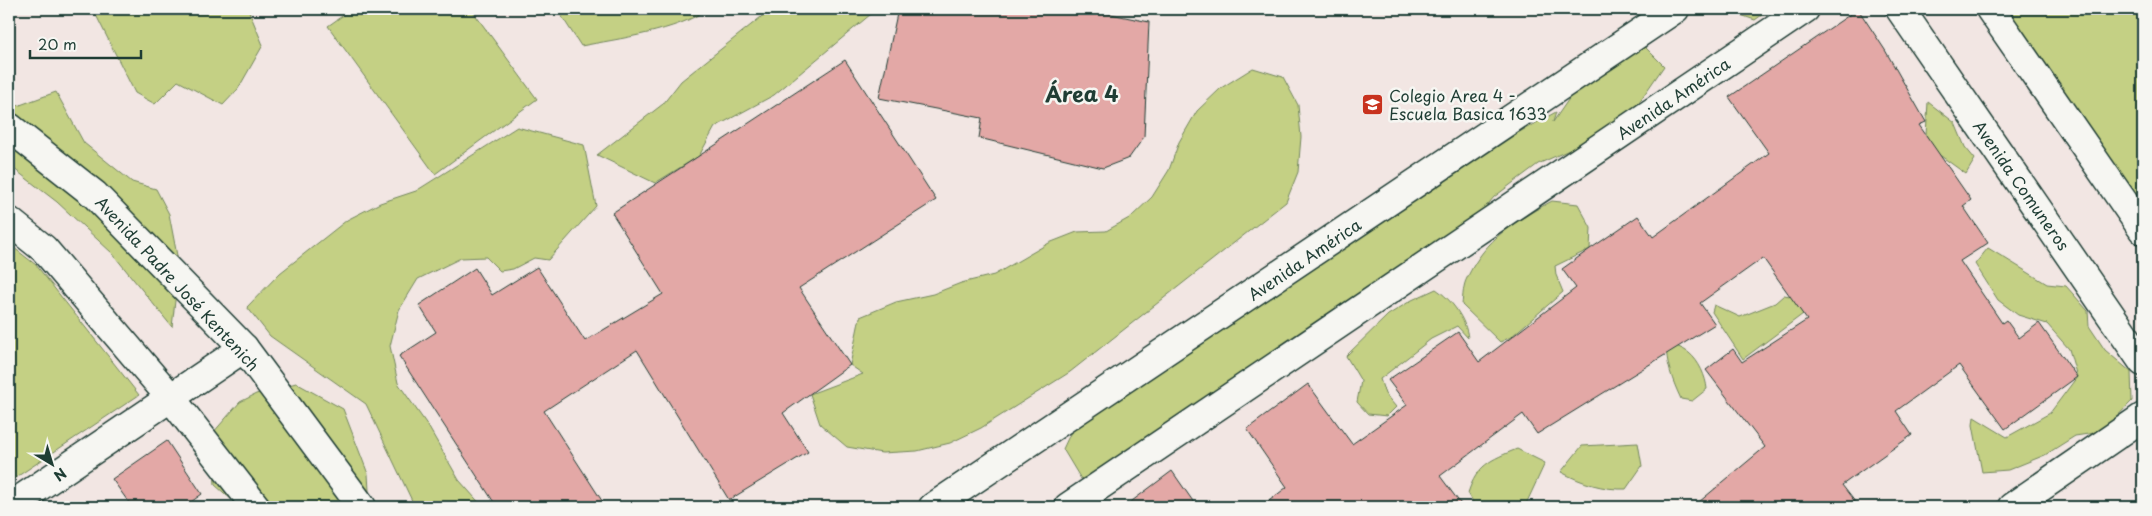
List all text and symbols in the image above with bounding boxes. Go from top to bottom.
scale bar [30,28,141,60]
text: 20 m [38,32,77,55]
street label: Avenida América [1612,51,1734,145]
district label: Área 4 [1045,77,1119,109]
place label: Colegio Area 4 - Escuela Basica 1633 [1389,83,1547,125]
school or university icon: Colegio Area 4 - Escuela Basica 1633 [1361,92,1385,116]
street label: Avenida Comuneros [1968,115,2076,255]
street label: Avenida Padre José Kentenich [90,190,266,376]
street label: Avenida América [1243,212,1365,306]
north arrow [28,438,78,488]
text: N [49,463,71,486]

